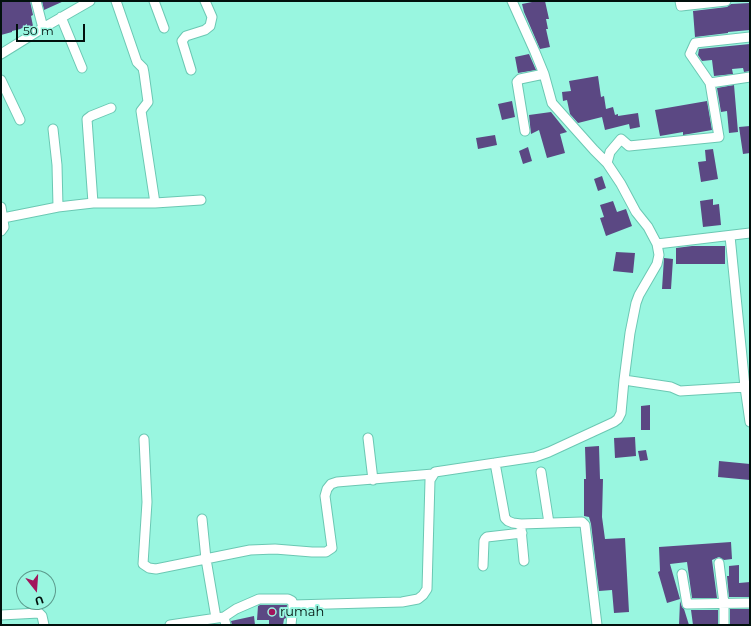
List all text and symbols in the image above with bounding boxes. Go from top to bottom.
scale bar [18,16,87,42]
text: 50 m [23,23,54,38]
north arrow [16,570,56,610]
text: U [33,593,45,608]
place label: rumah [280,604,324,620]
marker: rumah [267,607,277,617]

